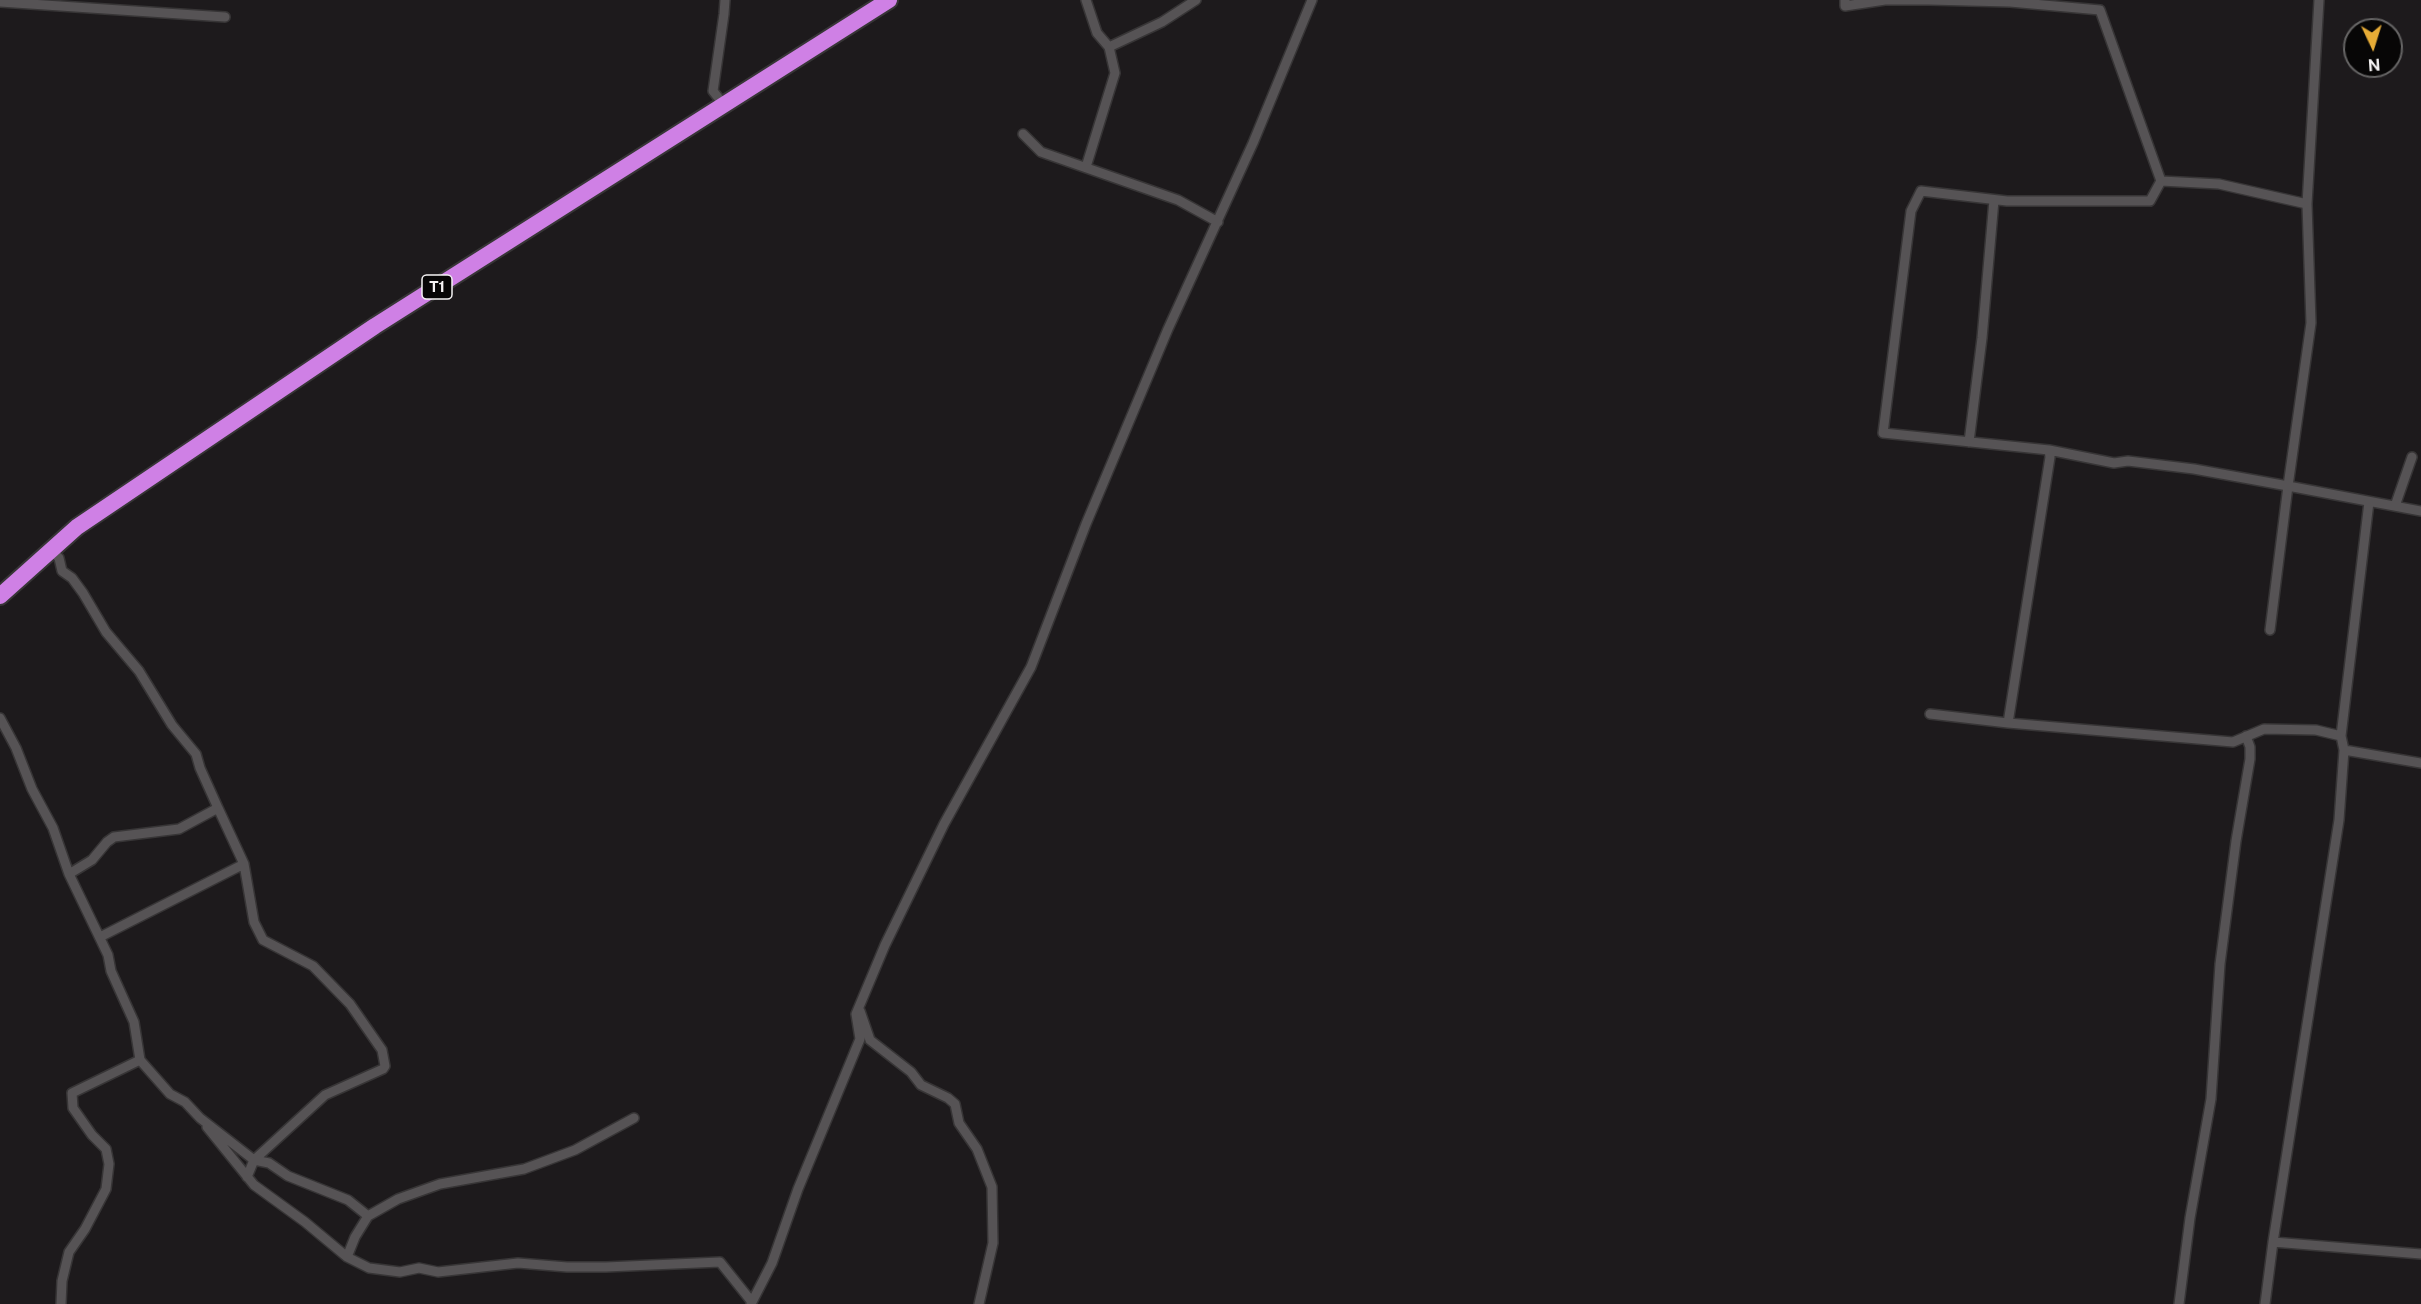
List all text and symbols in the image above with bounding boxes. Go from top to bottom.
north arrow [2343,18,2403,78]
text: N [2367,55,2381,74]
road number: T1 [422,275,452,299]

